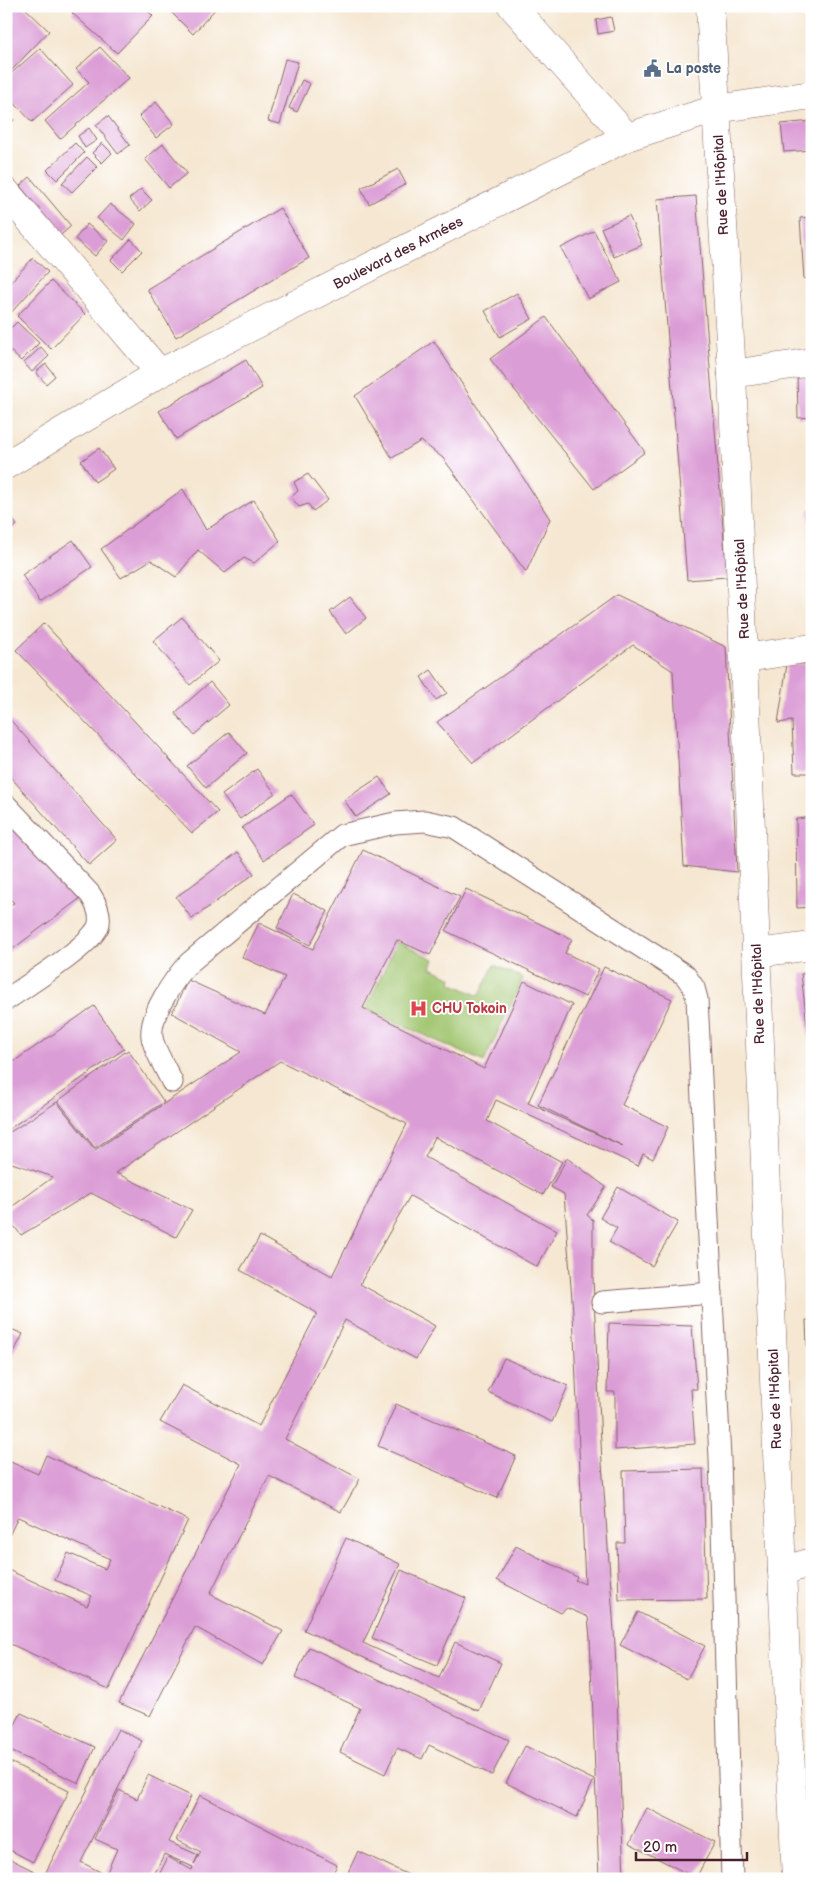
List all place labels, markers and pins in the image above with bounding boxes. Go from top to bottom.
public building icon: La poste [642,58,662,78]
place label: La poste [666,60,721,77]
hospital icon: CHU Tokoin [408,998,428,1018]
place label: CHU Tokoin [432,1000,507,1017]

